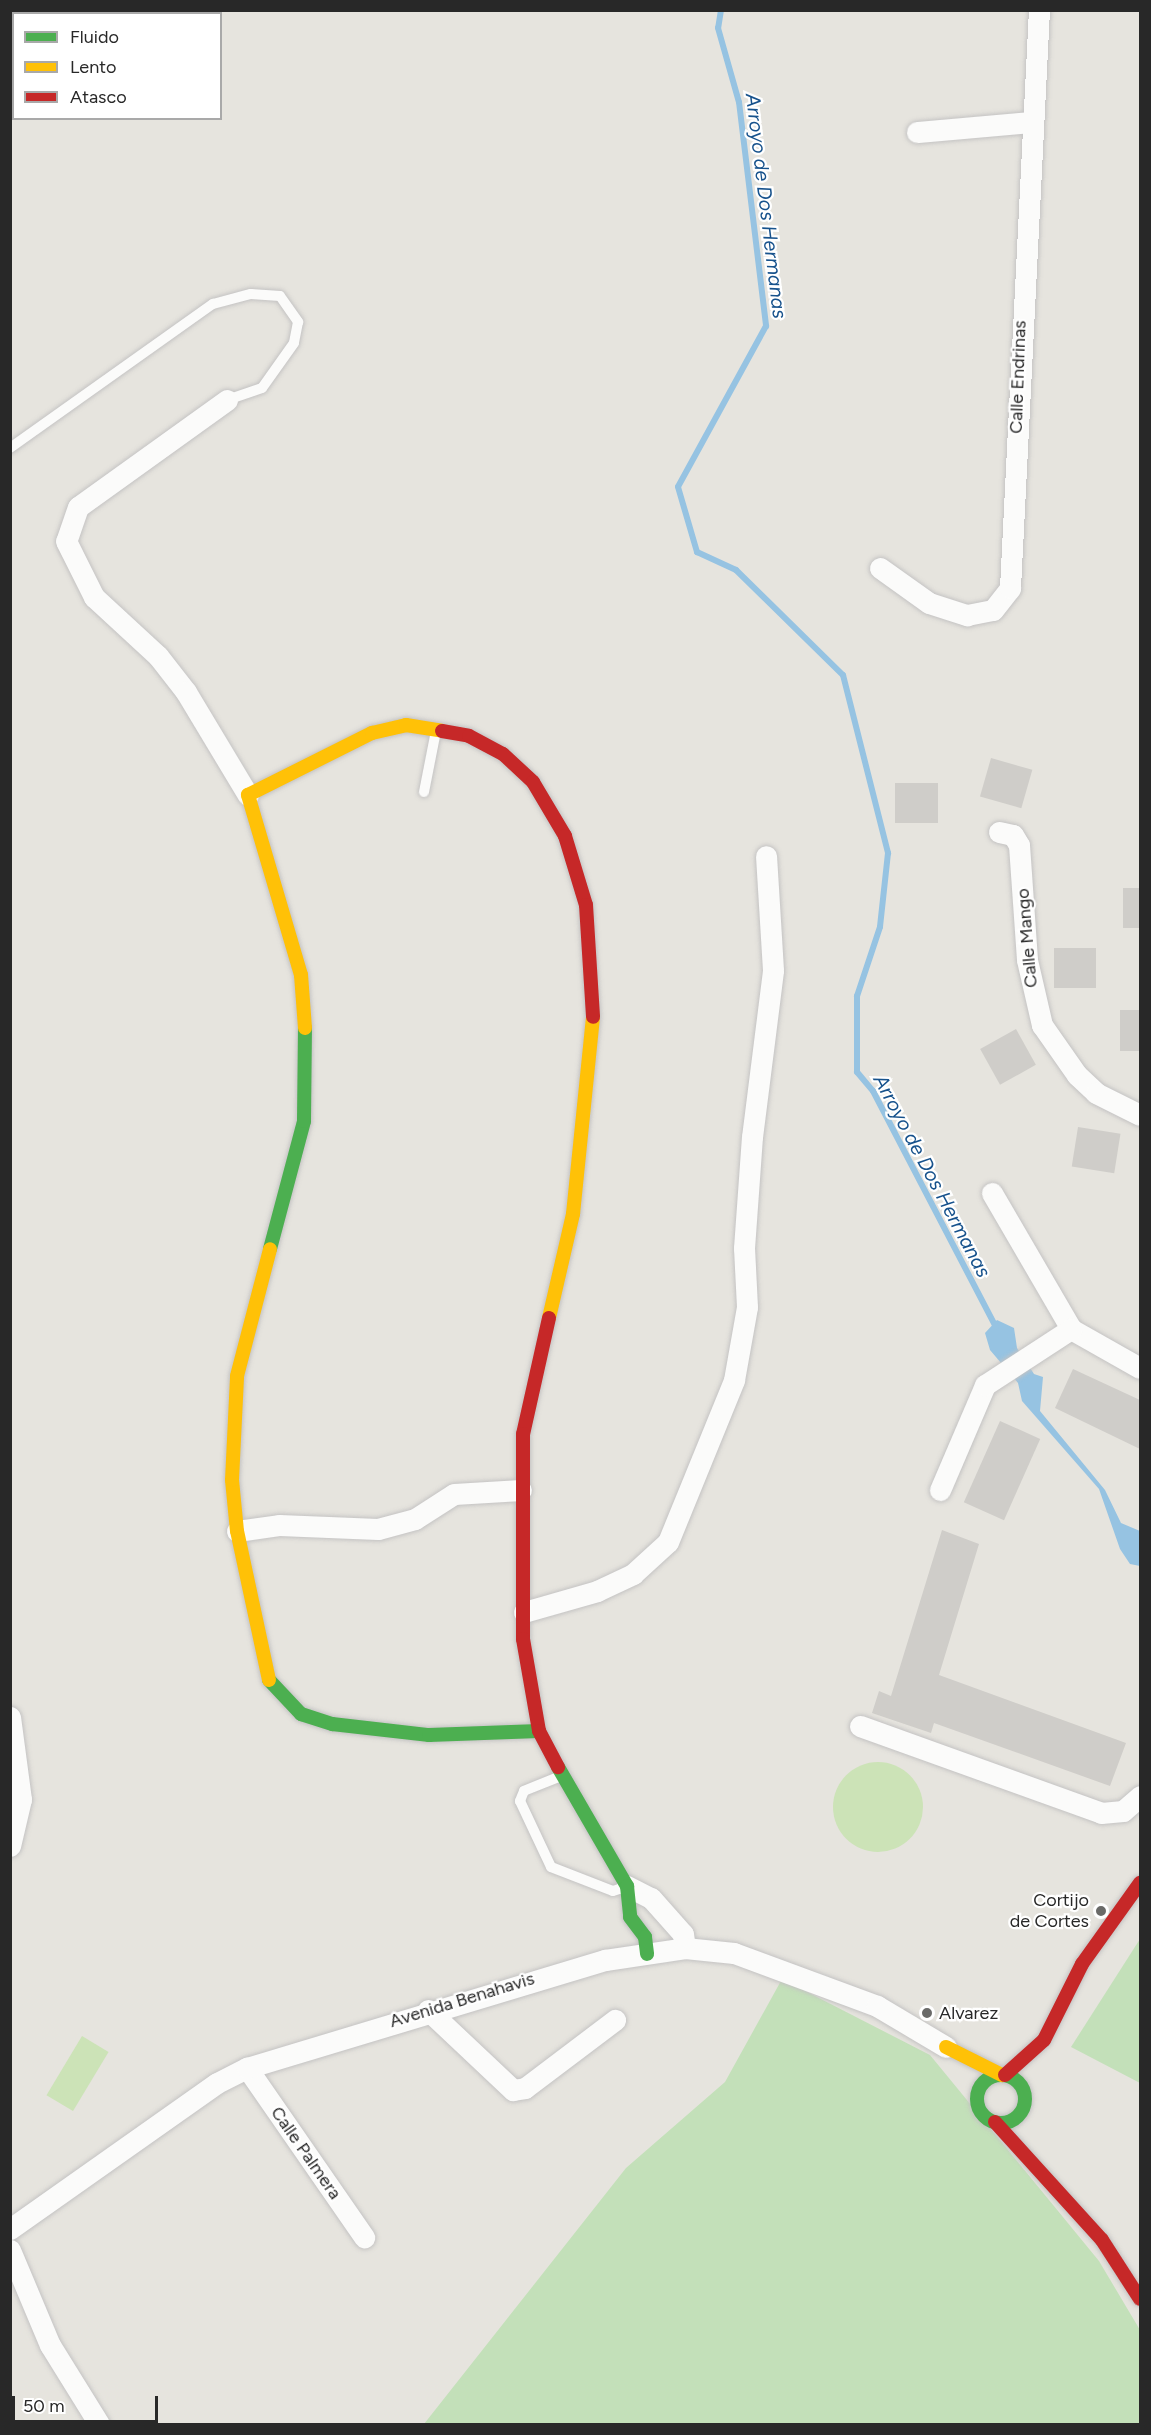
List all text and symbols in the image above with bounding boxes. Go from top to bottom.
legend [12,12,222,120]
text: Fluido [70,26,119,48]
text: Lento [70,56,116,78]
text: Atasco [70,86,127,108]
water label: Arroyo de Dos Hermanas [740,92,792,320]
street label: Calle Endrinas [1005,320,1031,434]
street label: Calle Mango [1012,887,1042,989]
water label: Arroyo de Dos Hermanas [868,1070,996,1282]
place label: Cortijo de Cortes [1010,1890,1089,1932]
marker: Cortijo de Cortes [1094,1904,1108,1918]
street label: Avenida Benahavis [387,1968,537,2032]
place label: Alvarez [939,2002,998,2024]
marker: Alvarez [920,2006,934,2020]
street label: Calle Palmera [266,2103,346,2203]
scale bar [15,2384,160,2422]
text: 50 m [23,2395,65,2417]

